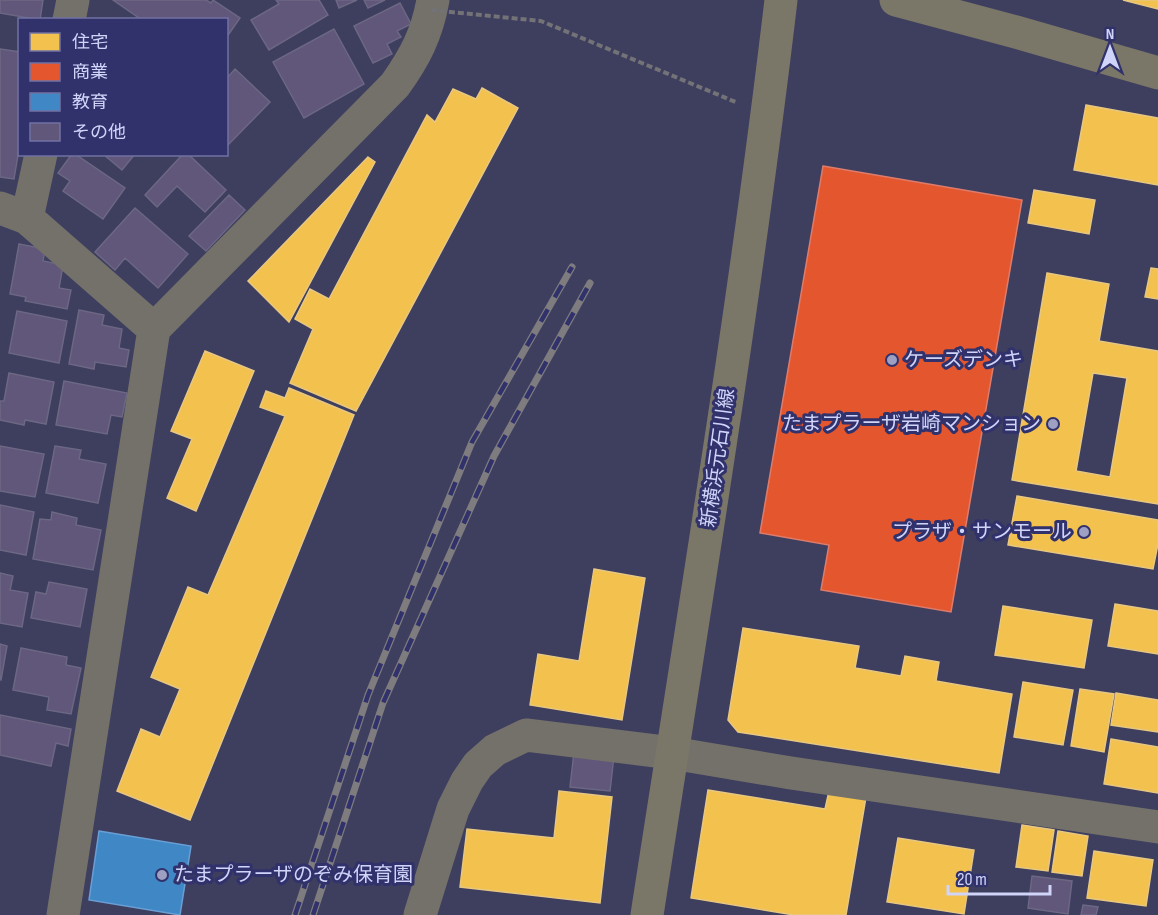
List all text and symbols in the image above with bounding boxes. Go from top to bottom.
legend [18,18,228,156]
north arrow [1080,18,1140,78]
text: N [1106,25,1114,44]
text: 住宅 [72,32,108,53]
text: 商業 [72,62,108,83]
text: 教育 [72,92,108,113]
text: その他 [72,122,126,143]
place label: ケーズデンキ [904,348,1023,372]
marker: ケーズデンキ [885,353,899,367]
street label: 新横浜元石川線 [696,387,740,529]
place label: たまプラーザ岩崎マンション [782,412,1041,436]
marker: たまプラーザ岩崎マンション [1046,417,1060,431]
place label: プラザ・サンモール [892,520,1072,544]
marker: プラザ・サンモール [1077,525,1091,539]
scale bar [948,858,1050,896]
place label: たまプラーザのぞみ保育園 [174,863,413,887]
marker: たまプラーザのぞみ保育園 [155,868,169,882]
text: 20 m [957,869,987,890]

